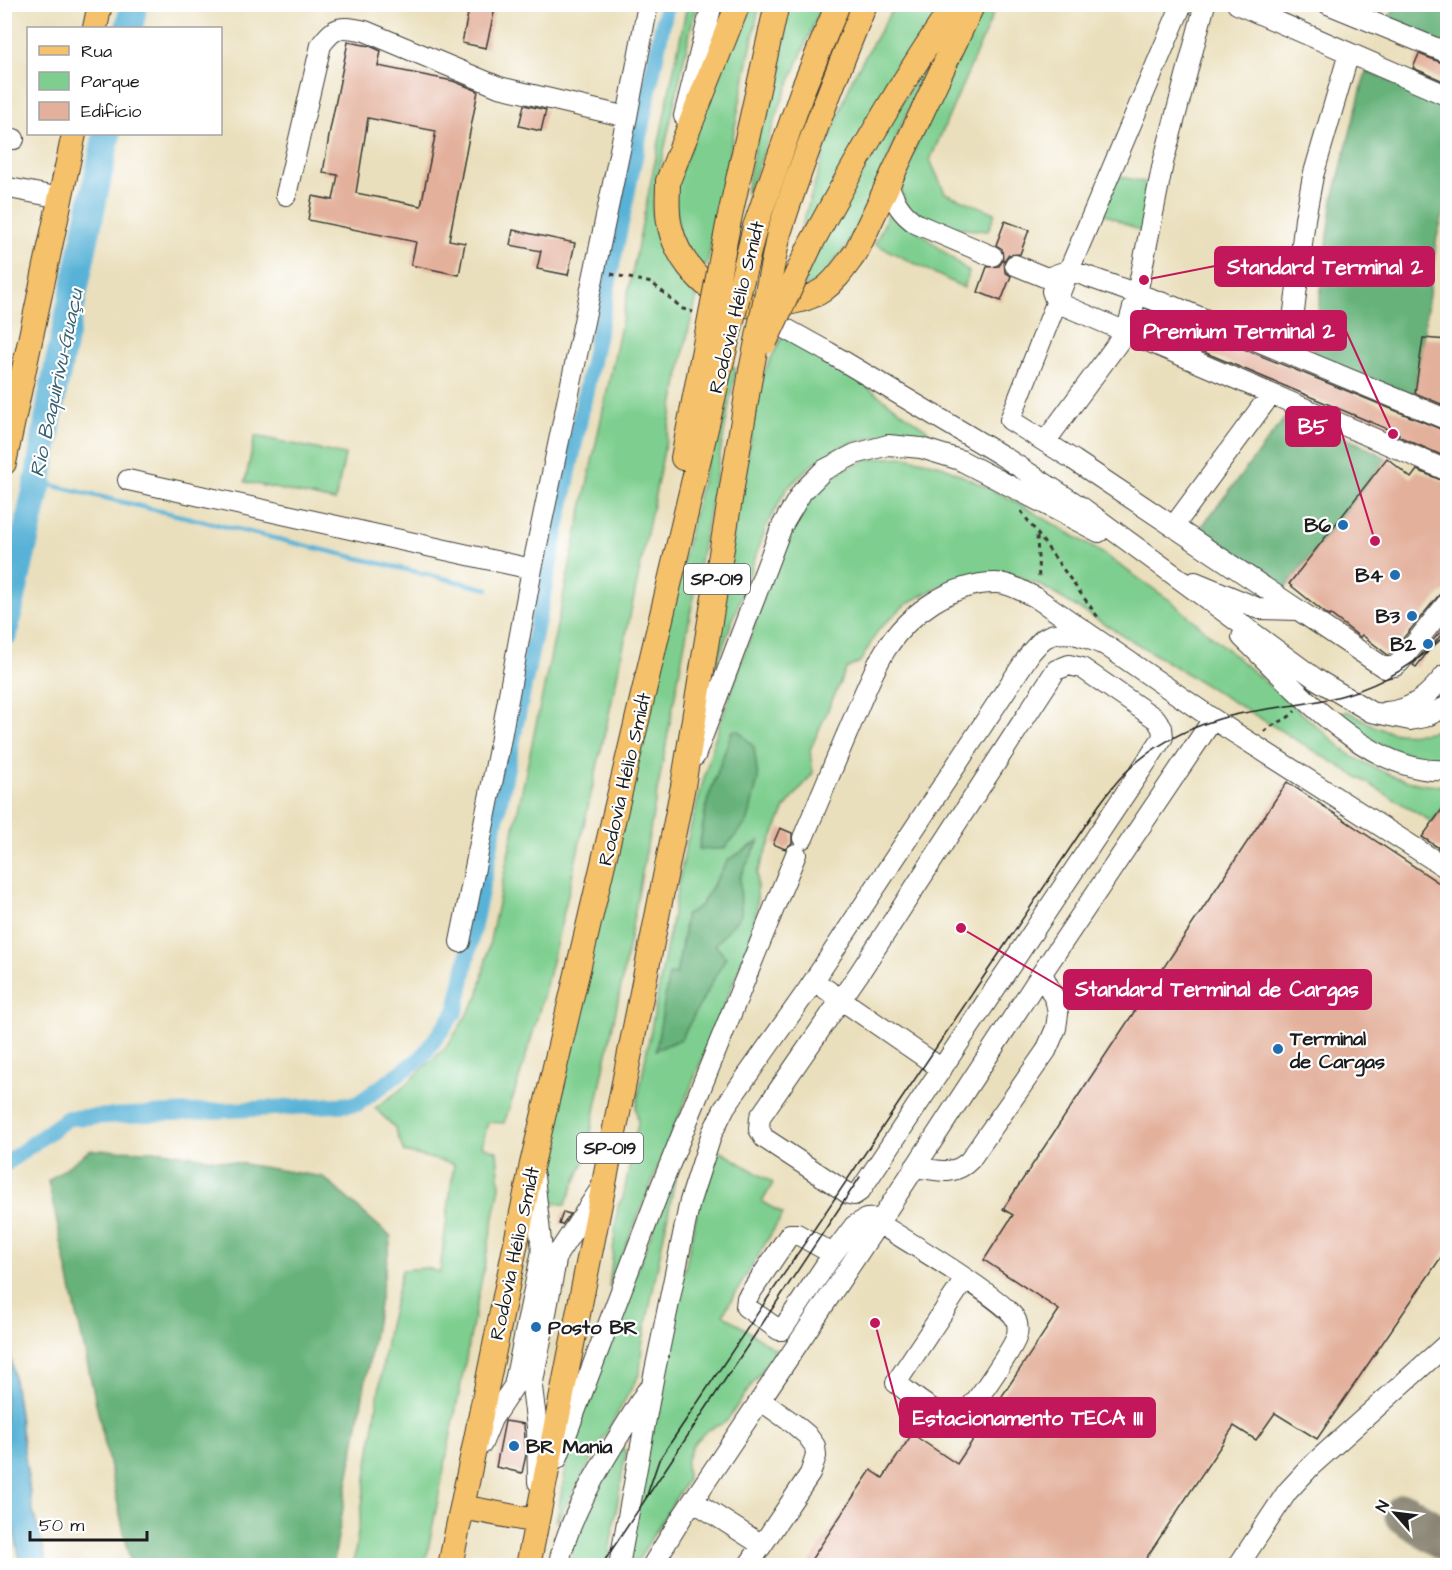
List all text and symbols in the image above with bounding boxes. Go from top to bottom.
legend [27,27,222,135]
text: Rua [81,39,112,64]
text: Parque [81,69,140,94]
text: Edifício [81,99,141,124]
street label: Rodovia Hélio Smidt [702,218,772,396]
callout: Standard Terminal 2 [1215,247,1434,286]
text: Standard Terminal 2 [1226,253,1424,282]
water label: Rio Baquirivu-Guaçu [22,285,91,480]
callout: Premium Terminal 2 [1131,311,1346,350]
text: Premium Terminal 2 [1143,317,1336,346]
callout: B5 [1286,407,1340,446]
text: B5 [1298,413,1329,442]
place label: B6 [1304,512,1331,540]
marker: B6 [1336,518,1350,532]
place label: B4 [1355,562,1383,590]
road number: SP-019 [684,564,750,594]
marker: B4 [1388,568,1402,582]
place label: B3 [1376,603,1401,631]
marker: B3 [1405,609,1419,623]
place label: B2 [1390,631,1417,659]
marker: B2 [1421,637,1435,651]
street label: Rodovia Hélio Smidt [591,690,658,868]
callout: Standard Terminal de Cargas [1064,970,1371,1009]
text: Standard Terminal de Cargas [1074,975,1359,1006]
place label: Terminal de Cargas [1289,1025,1385,1077]
marker: Terminal de Cargas [1271,1042,1285,1056]
road number: SP-019 [577,1133,643,1163]
street label: Rodovia Hélio Smidt [483,1164,547,1343]
place label: Posto BR [548,1314,638,1342]
marker: Posto BR [529,1320,543,1334]
callout: Estacionamento TECA III [900,1398,1155,1437]
text: Estacionamento TECA III [913,1404,1143,1433]
place label: BR Mania [526,1433,613,1461]
marker: BR Mania [507,1439,521,1453]
north arrow [1365,1483,1425,1543]
text: N [1371,1497,1395,1516]
scale bar [30,1504,147,1542]
text: 50 m [39,1513,84,1538]

